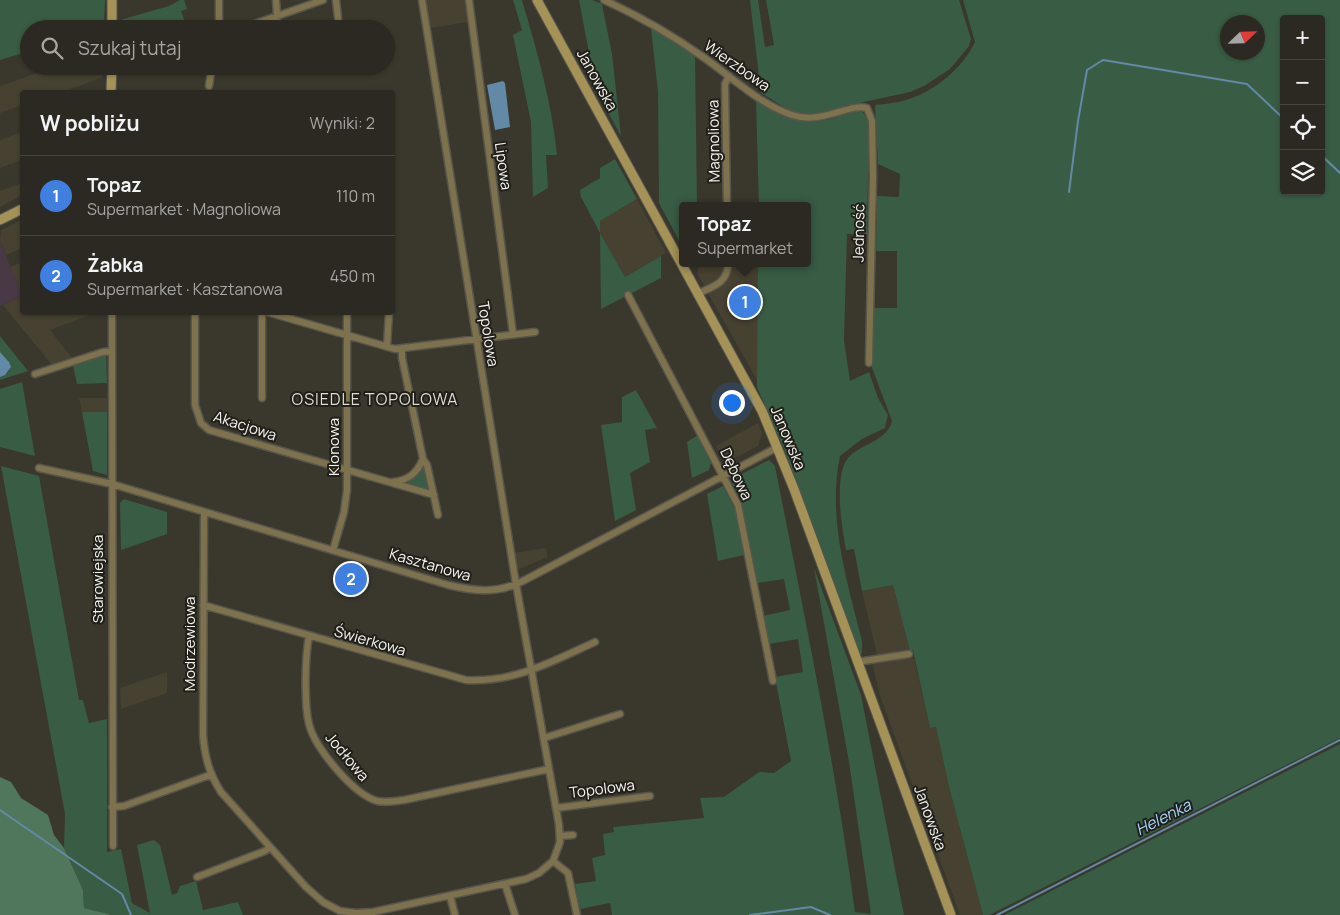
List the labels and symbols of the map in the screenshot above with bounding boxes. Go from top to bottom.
north arrow [1220,15,1265,60]
street label: Wierzbowa [700,35,775,96]
street label: Janowska [572,45,623,114]
street label: Magnoliowa [702,100,725,182]
street label: Lipowa [490,141,517,191]
street label: Jedność [847,204,870,262]
pin: 1 [729,283,761,321]
street label: Topolowa [473,300,504,368]
district label: OSIEDLE TOPOLOWA [292,388,458,410]
your location [719,390,745,416]
street label: Janowska [766,403,811,473]
street label: Akacjowa [211,405,279,446]
street label: Klonowa [323,418,344,476]
street label: Dębowa [715,444,758,503]
street label: Starowiejska [87,535,108,623]
street label: Kasztanowa [387,543,474,586]
pin: 2 [335,560,367,598]
street label: Modrzewiowa [179,597,200,691]
street label: Świerkowa [332,620,408,661]
street label: Jodłowa [321,728,374,786]
street label: Topolowa [568,774,636,803]
street label: Janowska [909,782,952,853]
water label: Helenka [1132,793,1195,840]

